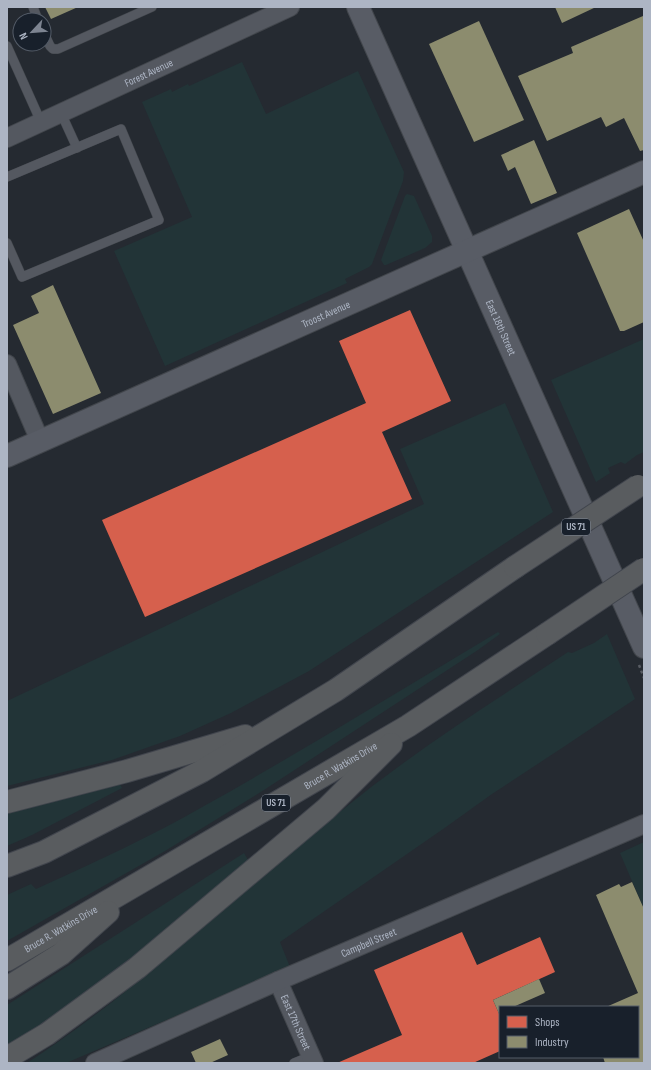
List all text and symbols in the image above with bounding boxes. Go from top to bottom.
north arrow [12,12,52,52]
text: N [16,31,31,42]
street label: Forest Avenue [122,56,175,89]
street label: Troost Avenue [299,297,352,330]
street label: East 18th Street [483,298,520,358]
road number: US 71 [562,519,590,535]
street label: Bruce R. Watkins Drive [301,739,379,792]
road number: US 71 [262,795,290,811]
street label: Bruce R. Watkins Drive [22,902,99,955]
street label: Campbell Street [339,924,399,960]
street label: East 17th Street [278,993,314,1052]
legend [499,1006,639,1058]
text: Shops [535,1015,560,1030]
text: Industry [535,1035,569,1050]

